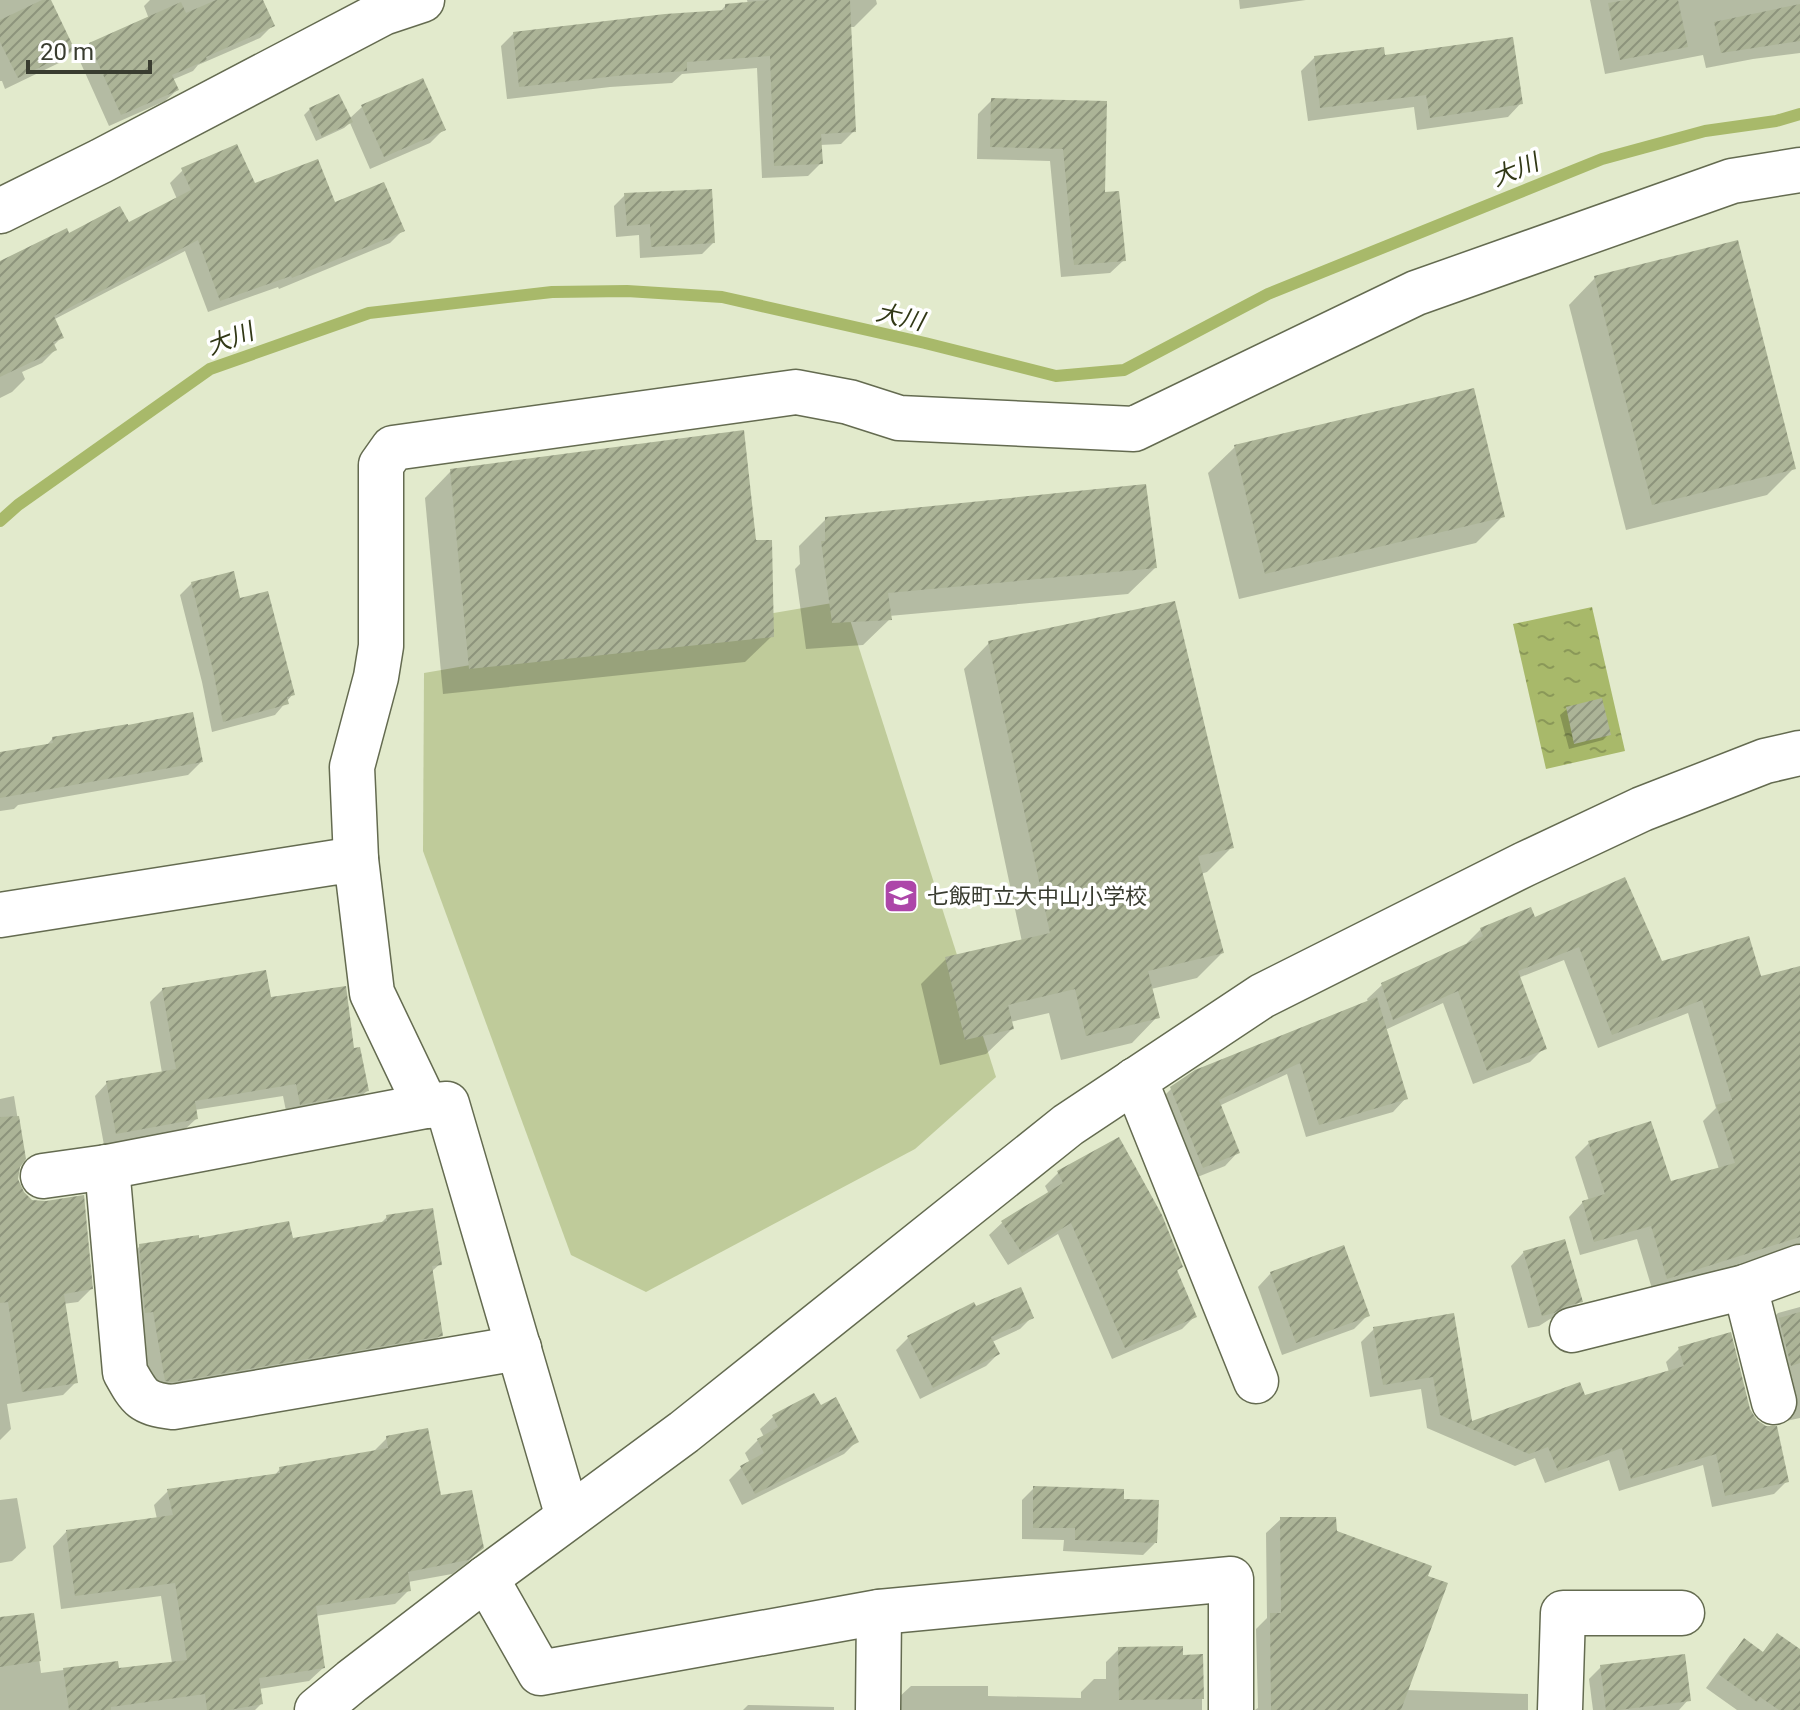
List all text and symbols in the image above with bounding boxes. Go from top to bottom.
scale bar [28,24,150,74]
text: 20 m [40,38,94,66]
water label: 大川 [1488,147,1545,192]
water label: 大川 [873,298,929,337]
water label: 大川 [203,316,260,361]
school or university icon: 七飯町立大中山小学校 [882,877,920,915]
place label: 七飯町立大中山小学校 [927,884,1147,909]

